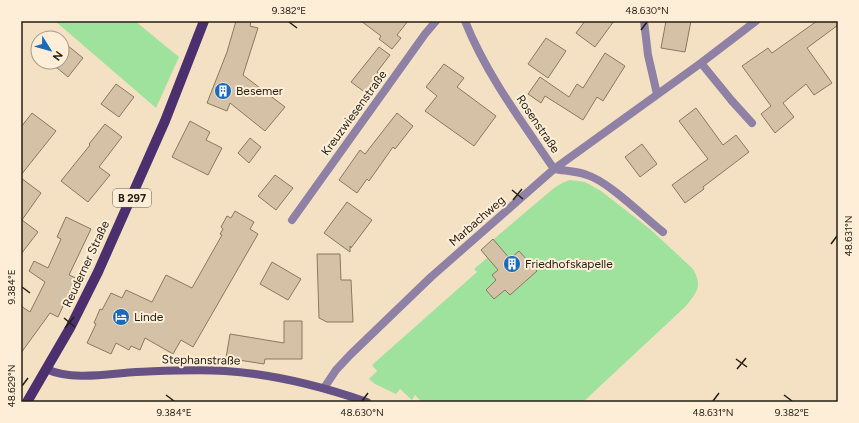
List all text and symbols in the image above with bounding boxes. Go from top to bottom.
text: 9.382°E [272,4,306,17]
text: 48.630°N [625,4,669,17]
north arrow [30,30,70,70]
text: N [50,48,65,63]
street label: Kreuzwiesenstraße [318,67,390,158]
building icon: Besemer [213,81,233,101]
place label: Besemer [236,84,283,98]
street label: Rosenstraße [513,92,563,156]
road number: B 297 [113,189,151,207]
street label: Marbachweg [446,193,508,249]
text: 48.631°N [842,215,855,257]
street label: Reuderner Straße [60,218,112,310]
building icon: Friedhofskapelle [502,254,522,274]
place label: Friedhofskapelle [525,257,613,271]
text: 9.384°E [5,269,18,305]
hotel icon: Linde [111,307,131,327]
place label: Linde [134,310,164,324]
street label: Stephanstraße [162,352,241,368]
text: 48.629°N [5,365,18,407]
text: 9.384°E [156,406,192,419]
text: 48.630°N [340,406,384,419]
text: 48.631°N [692,406,734,419]
text: 9.382°E [775,406,809,419]

